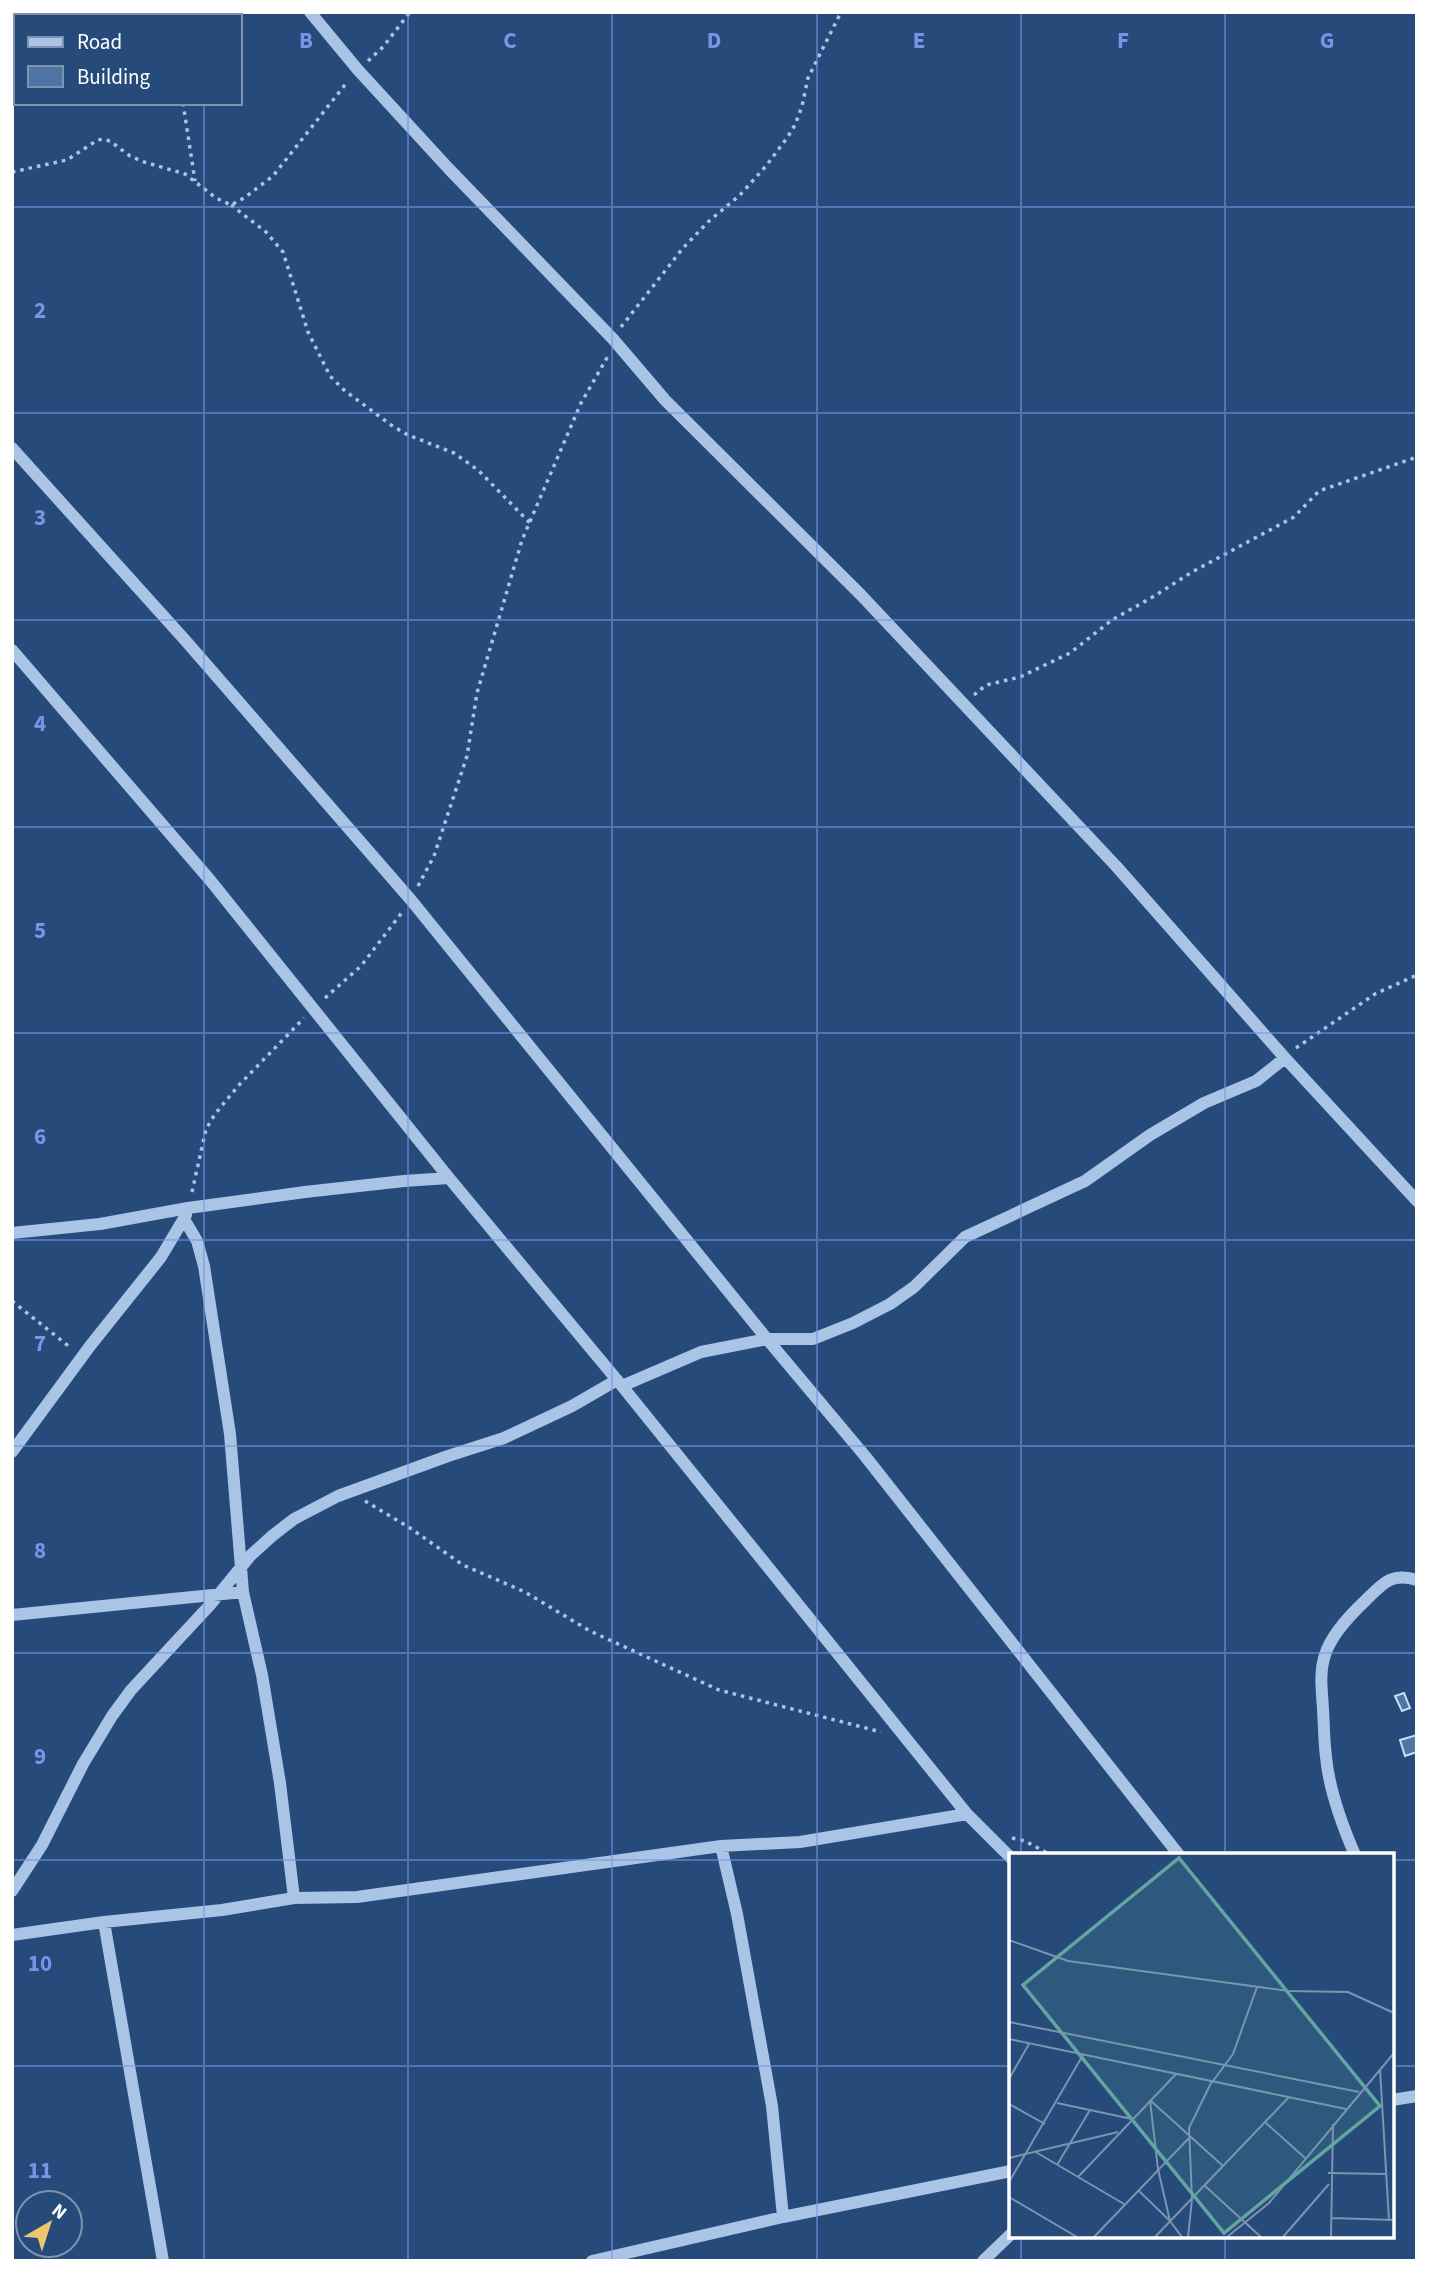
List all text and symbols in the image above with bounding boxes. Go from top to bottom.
legend [14,14,242,105]
text: B [299,24,313,57]
text: C [503,24,517,57]
text: D [707,24,721,57]
text: E [913,24,925,57]
text: F [1117,24,1129,57]
text: G [1320,24,1334,57]
text: Road [77,27,122,57]
text: Building [77,62,151,92]
text: 2 [34,294,46,327]
text: 3 [34,501,46,534]
text: 4 [34,707,46,740]
text: 5 [34,914,46,947]
text: 6 [34,1120,46,1153]
text: 7 [34,1327,46,1360]
text: 8 [34,1534,46,1567]
text: 9 [34,1740,46,1773]
inset map [1009,1853,1394,2238]
text: 10 [28,1947,52,1980]
text: 11 [28,2154,52,2187]
north arrow [14,2189,84,2259]
text: N [45,2197,72,2226]

